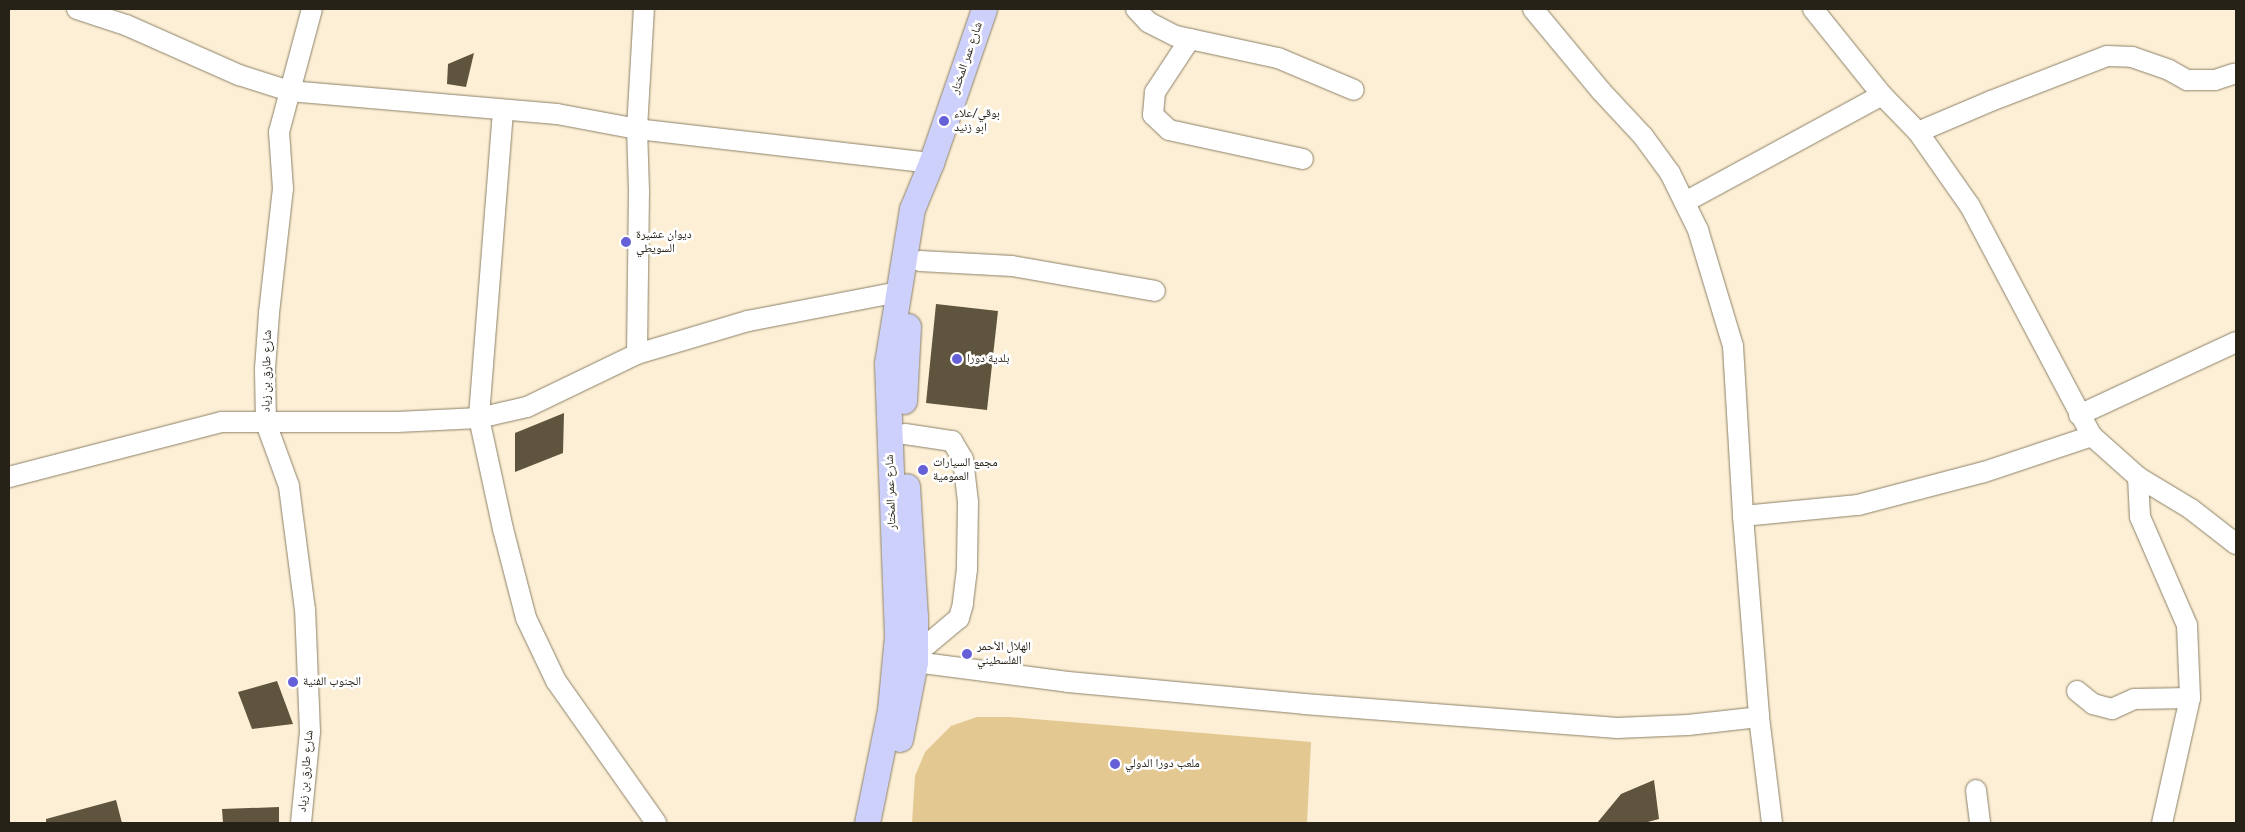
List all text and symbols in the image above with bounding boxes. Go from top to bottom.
street label: شارع عمر المختار [948,20,986,96]
place label: بوقي/علاء ابو زنيد [954,107,1000,135]
marker: بوقي/علاء ابو زنيد [938,115,950,127]
place label: ديوان عشيرة السويطي [636,228,692,256]
marker: ديوان عشيرة السويطي [620,236,632,248]
street label: شارع طارق بن زياد [259,330,275,412]
place label: بلدية دورا [967,352,1010,366]
marker: بلدية دورا [951,353,963,365]
street label: شارع عمر المختار [882,454,900,530]
place label: مجمع السيارات العمومية [933,456,998,484]
marker: مجمع السيارات العمومية [917,464,929,476]
place label: الهلال الأحمر الفلسطيني [977,640,1031,668]
marker: الهلال الأحمر الفلسطيني [961,648,973,660]
place label: الجنوب الفنية [303,675,361,689]
marker: الجنوب الفنية [287,676,299,688]
street label: شارع طارق بن زياد [295,729,317,813]
place label: ملعب دورا الدولي [1125,757,1200,771]
marker: ملعب دورا الدولي [1109,758,1121,770]

